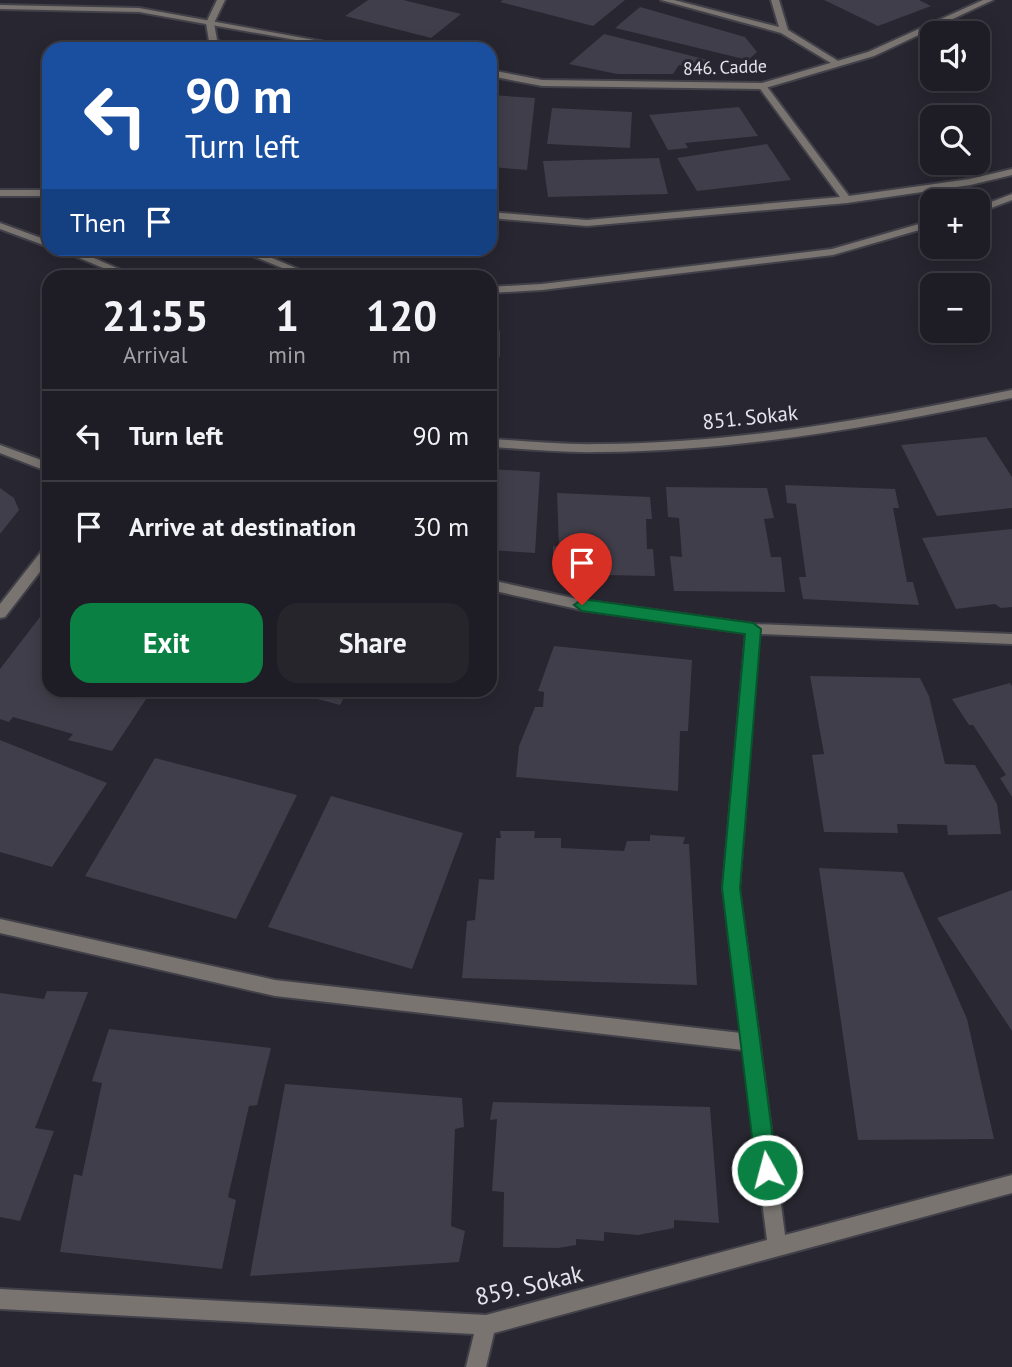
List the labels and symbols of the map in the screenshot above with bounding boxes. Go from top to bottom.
street label: 846. Cadde [683,54,767,80]
street label: 851. Sokak [701,399,799,435]
pin [552,533,612,605]
position arrow [730,1133,804,1207]
street label: 859. Sokak [472,1257,586,1312]

